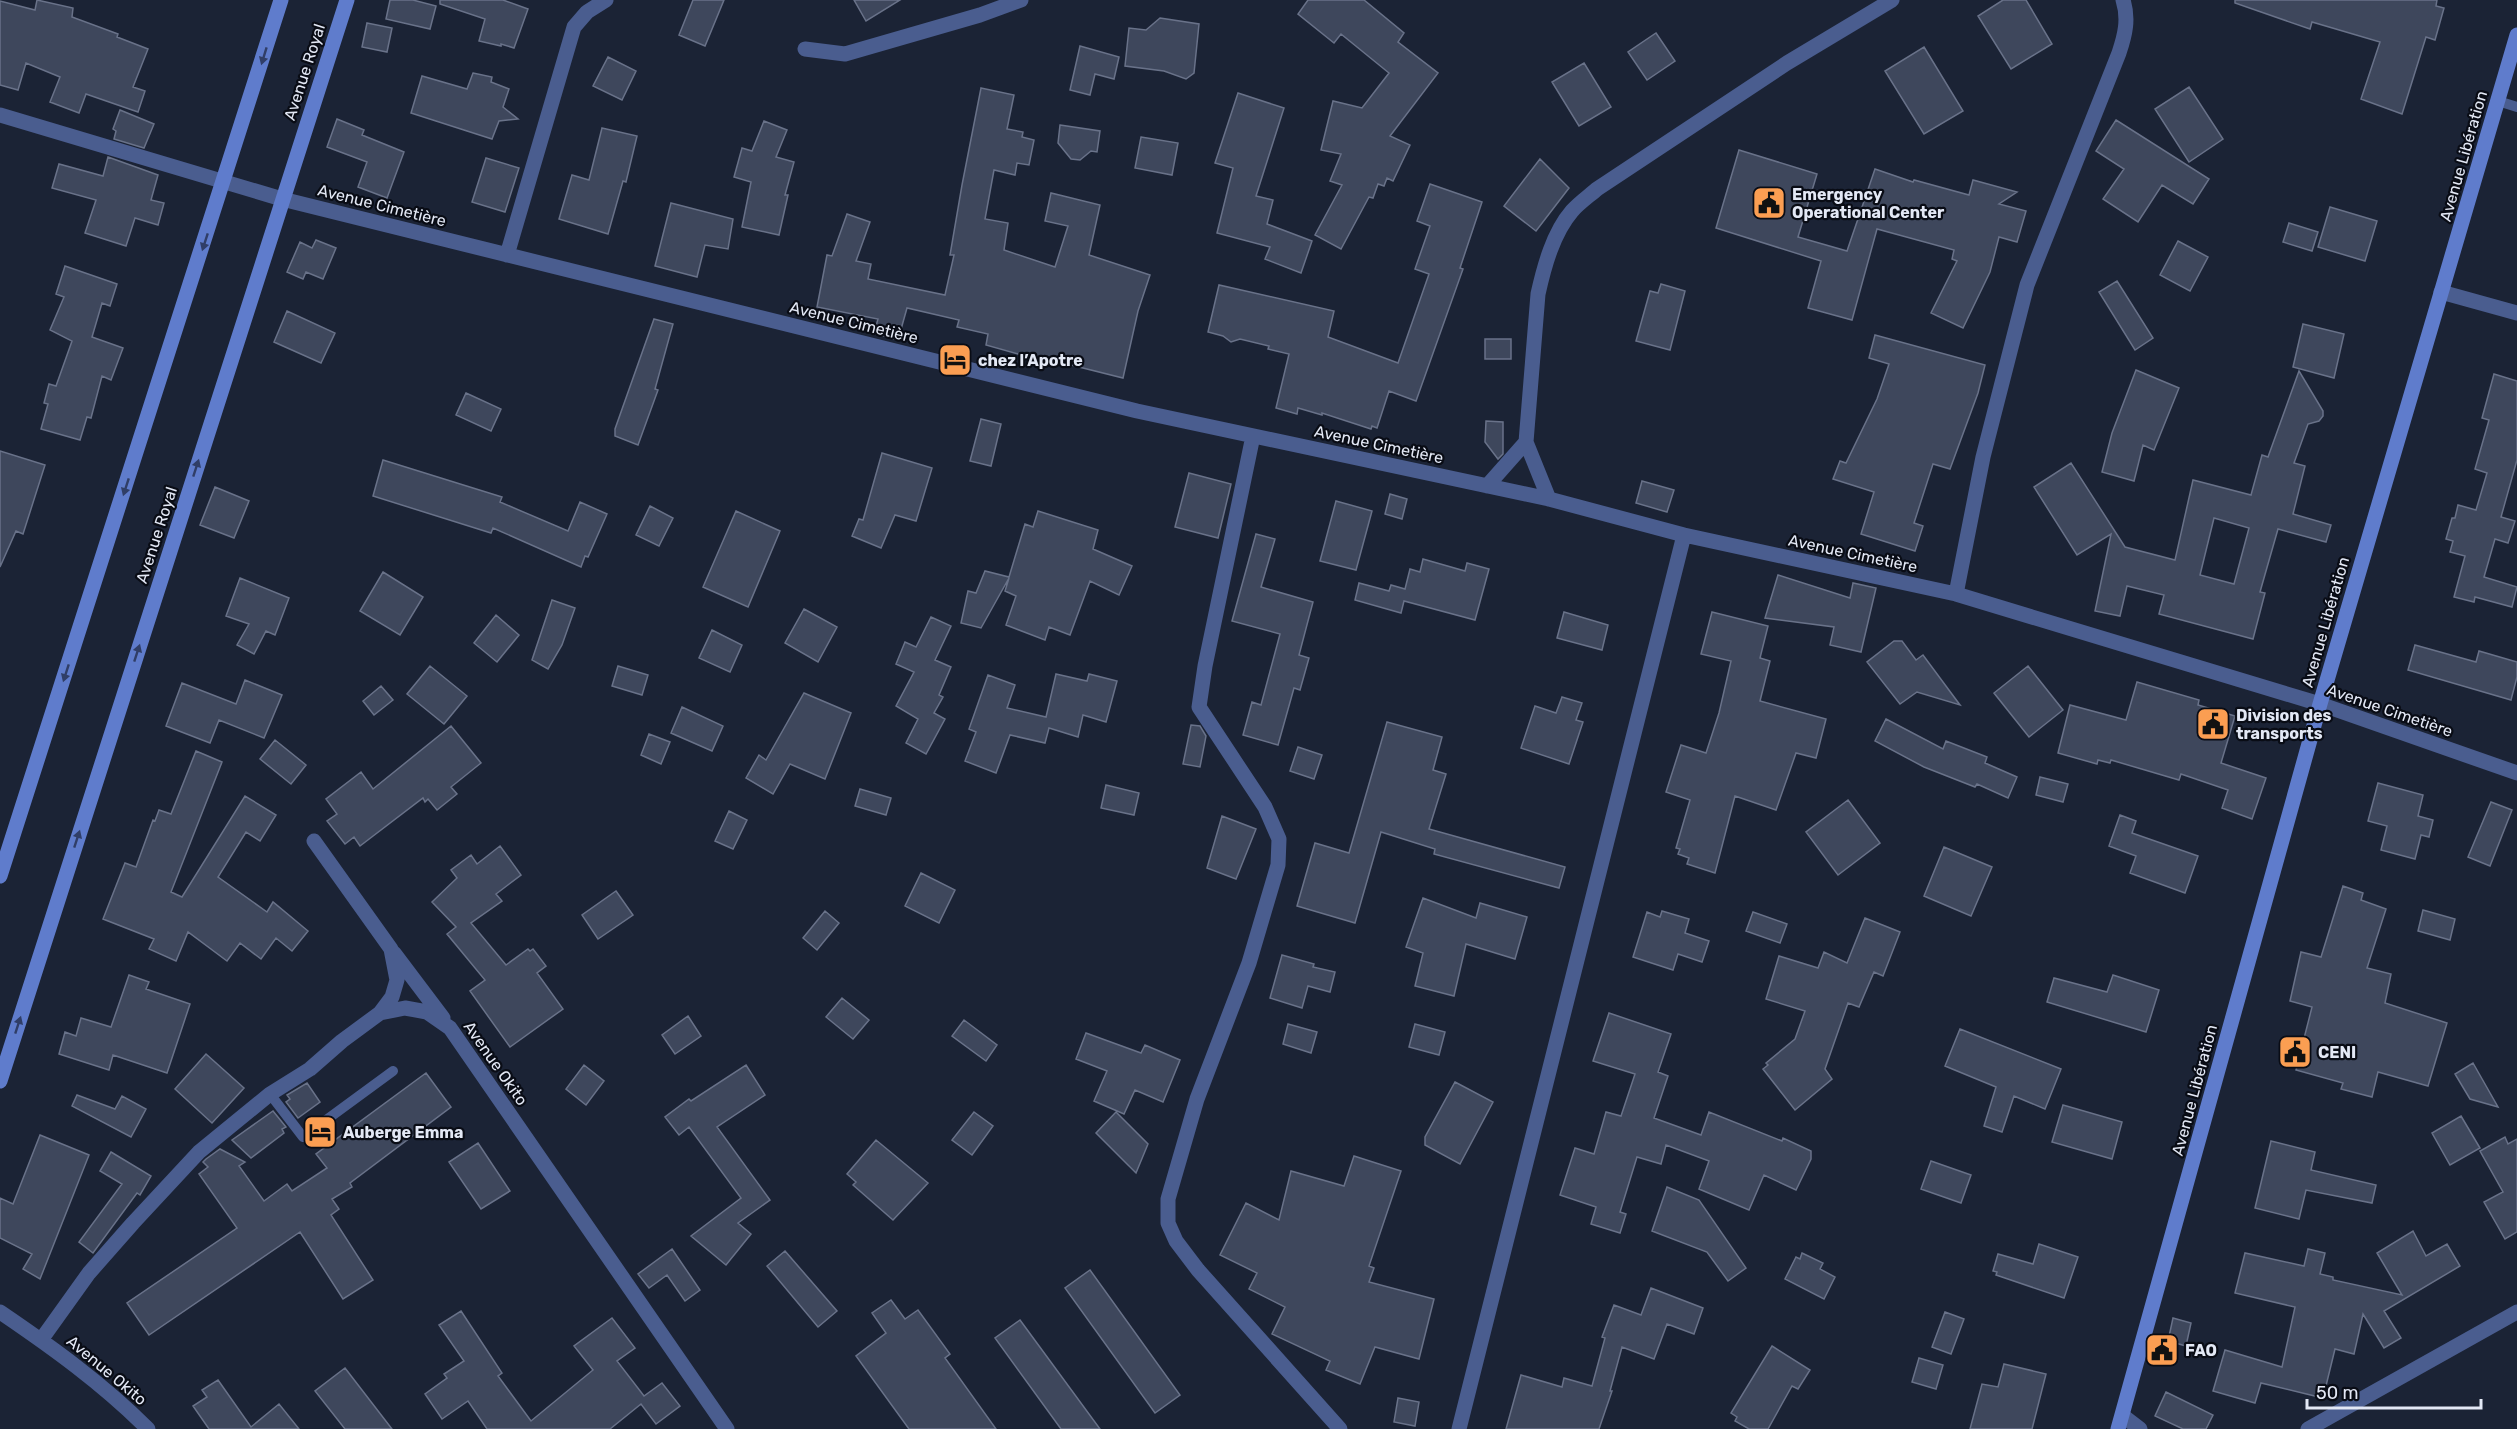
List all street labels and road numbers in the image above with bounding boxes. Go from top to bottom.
street label: Avenue Royal [280,21,329,123]
street label: Avenue Libération [2436,89,2491,224]
street label: Avenue Cimetière [316,180,448,231]
street label: Avenue Cimetière [788,297,920,348]
street label: Avenue Cimetière [1313,422,1445,467]
street label: Avenue Royal [132,484,181,586]
street label: Avenue Cimetière [1787,531,1919,576]
street label: Avenue Libération [2298,555,2353,690]
street label: Avenue Cimetière [2325,680,2455,741]
street label: Avenue Okito [460,1018,532,1109]
street label: Avenue Libération [2168,1022,2221,1158]
street label: Avenue Okito [63,1331,150,1409]

